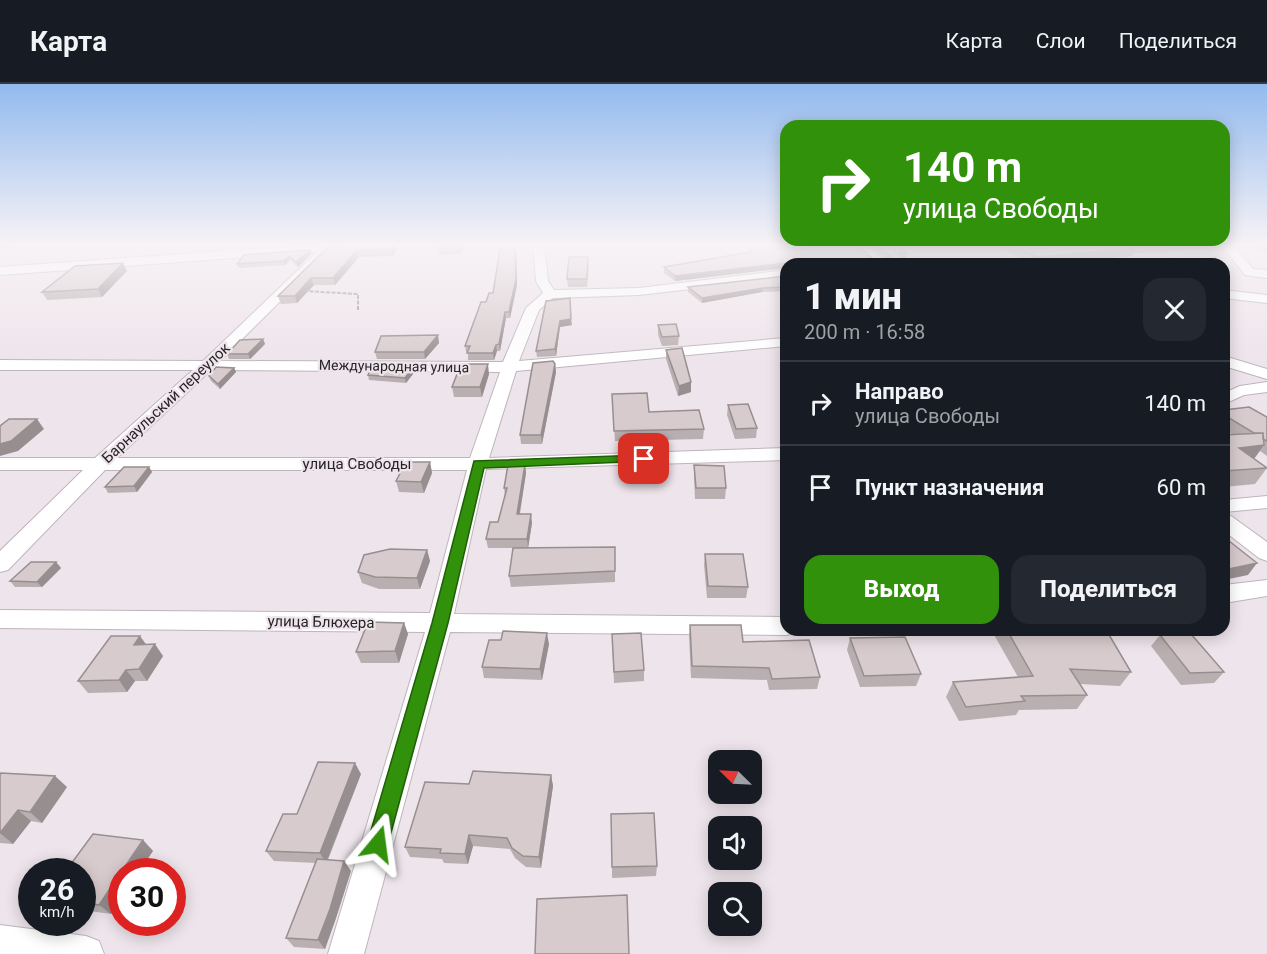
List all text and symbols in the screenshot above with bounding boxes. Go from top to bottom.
text: Карта [30,25,107,58]
text: Карта [946,29,1003,53]
text: Слои [1036,29,1086,53]
text: Поделиться [1119,29,1237,53]
text: 140 m [903,143,1022,192]
icon: right [804,144,882,222]
text: улица Свободы [903,193,1099,225]
text: 1 мин [804,276,902,318]
button: close [1143,278,1206,341]
text: 200 m · 16:58 [804,320,925,344]
street label: Барнаульский переулок [98,339,234,467]
street label: Международная улица [319,357,469,375]
text: Направо [855,379,944,404]
icon: right [804,387,837,420]
text: 140 m [1144,391,1206,416]
text: улица Свободы [855,404,1000,428]
pin [618,433,669,484]
icon: arrive [627,442,660,475]
street label: улица Свободы [303,455,411,473]
icon: arrive [804,471,837,504]
text: Пункт назначения [855,475,1044,500]
text: 60 m [1157,475,1206,500]
button: Выход [804,555,999,624]
button: Поделиться [1011,555,1206,624]
street label: улица Блюхера [267,612,375,632]
north arrow [708,750,762,804]
map controls [708,750,762,936]
position arrow [346,812,410,876]
button: sound [708,816,762,870]
speed limit sign: 30 [108,858,186,936]
text: 26 [40,872,74,907]
button: search [708,882,762,936]
text: km/h [39,903,75,921]

